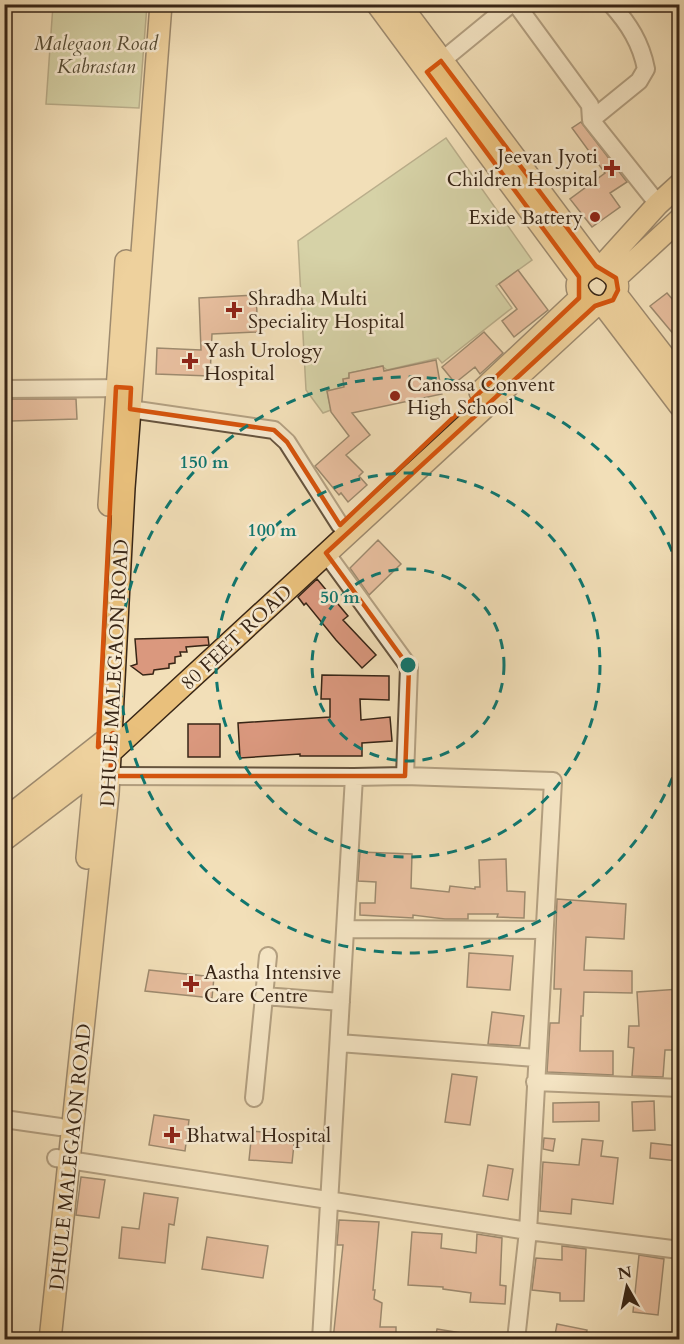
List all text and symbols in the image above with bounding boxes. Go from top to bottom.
park label: Malegaon Road Kabrastan [34,30,159,80]
place label: Jeevan Jyoti Children Hospital [447,143,598,193]
marker: Jeevan Jyoti Children Hospital [603,159,621,177]
place label: Exide Battery [468,204,583,231]
marker: Exide Battery [588,210,602,224]
place label: Shradha Multi Speciality Hospital [248,285,405,335]
marker: Shradha Multi Speciality Hospital [225,301,243,319]
place label: Yash Urology Hospital [204,337,323,387]
marker: Yash Urology Hospital [181,352,199,370]
place label: Canossa Convent High School [407,371,556,421]
marker: Canossa Convent High School [388,389,402,403]
text: 150 m [179,450,229,475]
text: 100 m [247,518,297,543]
street label: DHULE MALEGAON ROAD [94,538,135,808]
street label: 80 FEET ROAD [175,579,298,696]
text: 50 m [320,585,360,610]
centre of rings [398,655,418,675]
place label: Aastha Intensive Care Centre [204,959,341,1009]
marker: Aastha Intensive Care Centre [182,975,200,993]
street label: DHULE MALEGAON ROAD [43,1022,98,1292]
place label: Bhatwal Hospital [186,1122,331,1149]
marker: Bhatwal Hospital [163,1126,181,1144]
north arrow [597,1257,657,1317]
text: N [616,1261,633,1285]

